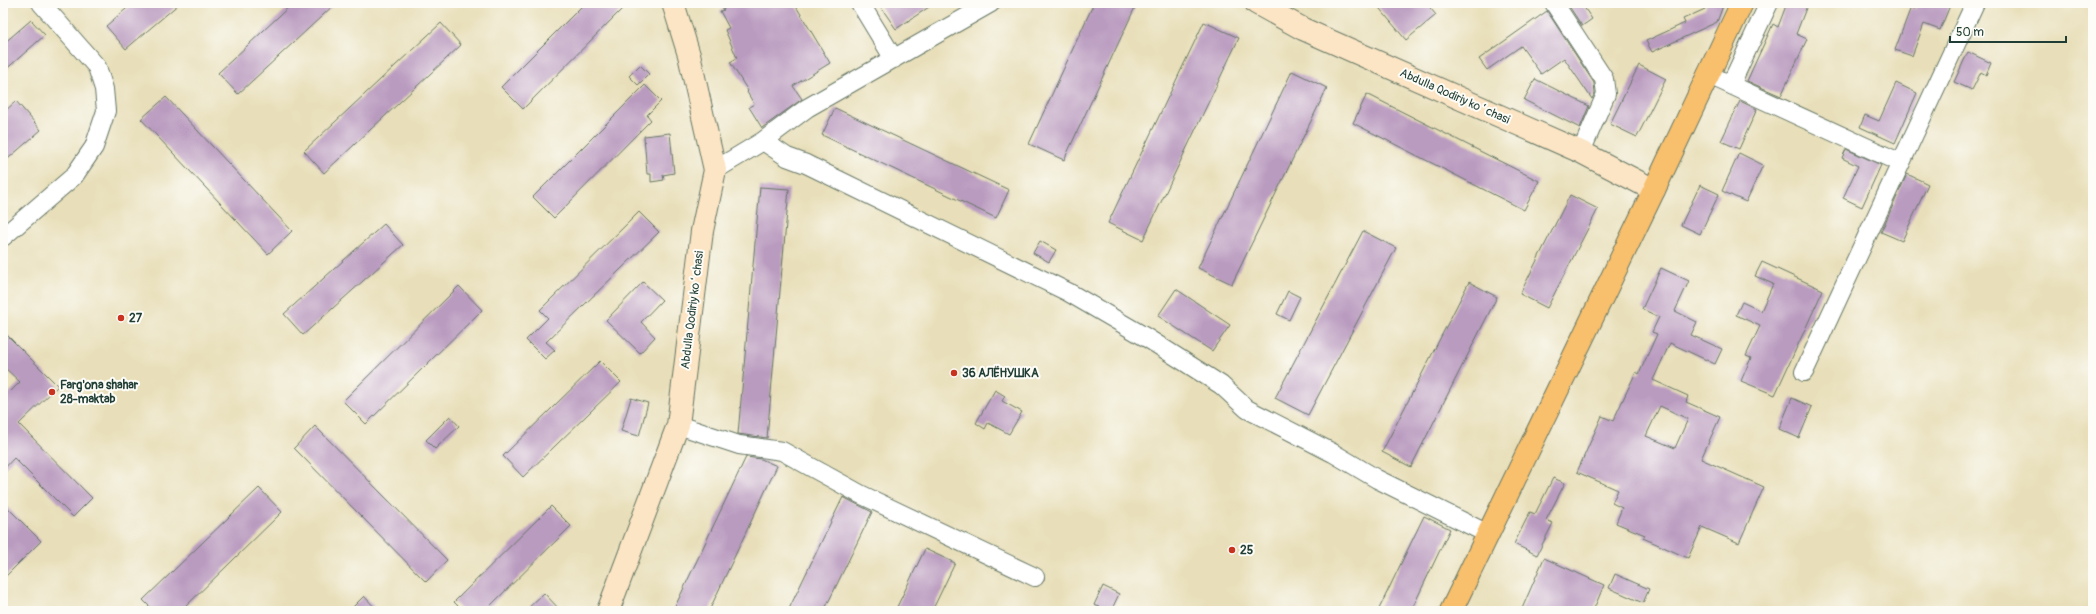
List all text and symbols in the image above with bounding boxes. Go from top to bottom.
scale bar [1950,18,2066,44]
text: 50 m [1956,25,1984,40]
street label: Abdulla Qodiriy koʻchasi [1397,65,1512,127]
street label: Abdulla Qodiriy koʻchasi [678,250,707,370]
place label: 27 [129,311,143,326]
marker: 27 [116,313,126,323]
place label: 36 АЛЁНУШКА [962,365,1039,381]
marker: 36 АЛЁНУШКА [949,368,959,378]
place label: Farg'ona shahar 28-maktab [60,378,139,407]
marker: Farg'ona shahar 28-maktab [47,387,57,397]
place label: 25 [1240,543,1254,558]
marker: 25 [1227,545,1237,555]

